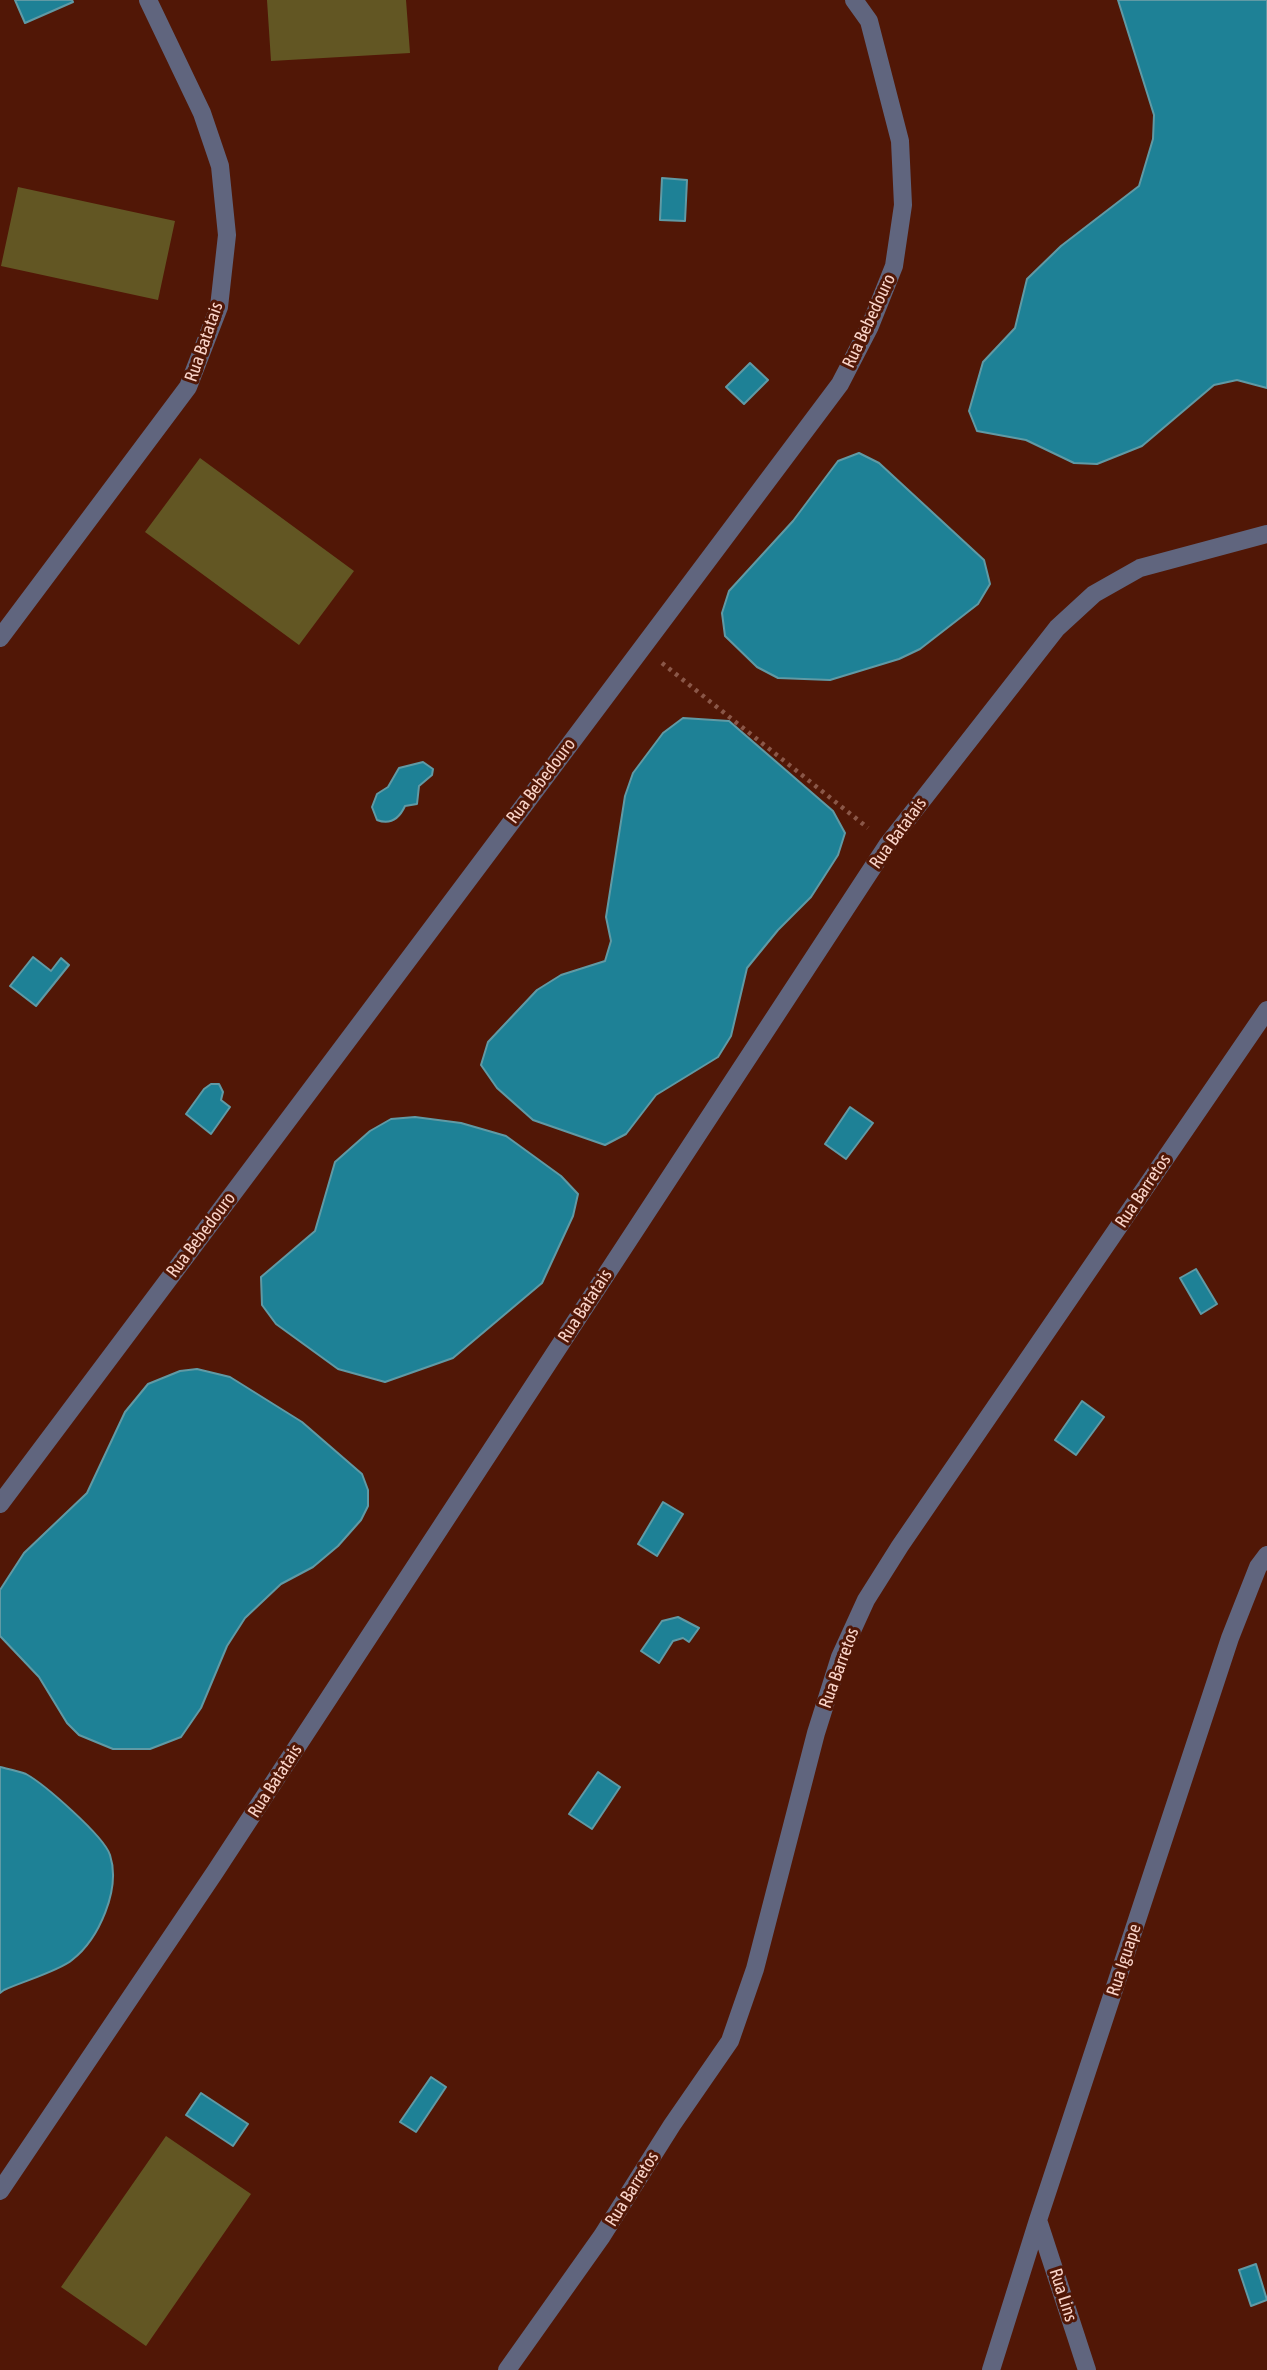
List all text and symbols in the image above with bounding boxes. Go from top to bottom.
street label: Rua Bebedouro [838,271,900,371]
street label: Rua Batatais [180,299,228,385]
street label: Rua Bebedouro [502,734,580,828]
street label: Rua Batatais [865,793,931,873]
street label: Rua Barretos [1111,1150,1175,1232]
street label: Rua Bebedouro [162,1188,240,1282]
street label: Rua Batatais [553,1265,617,1347]
street label: Rua Barretos [814,1625,864,1711]
street label: Rua Batatais [243,1740,307,1822]
street label: Rua Iguape [1102,1921,1146,1999]
street label: Rua Barretos [601,2148,663,2230]
street label: Rua Lins [1044,2266,1082,2324]

